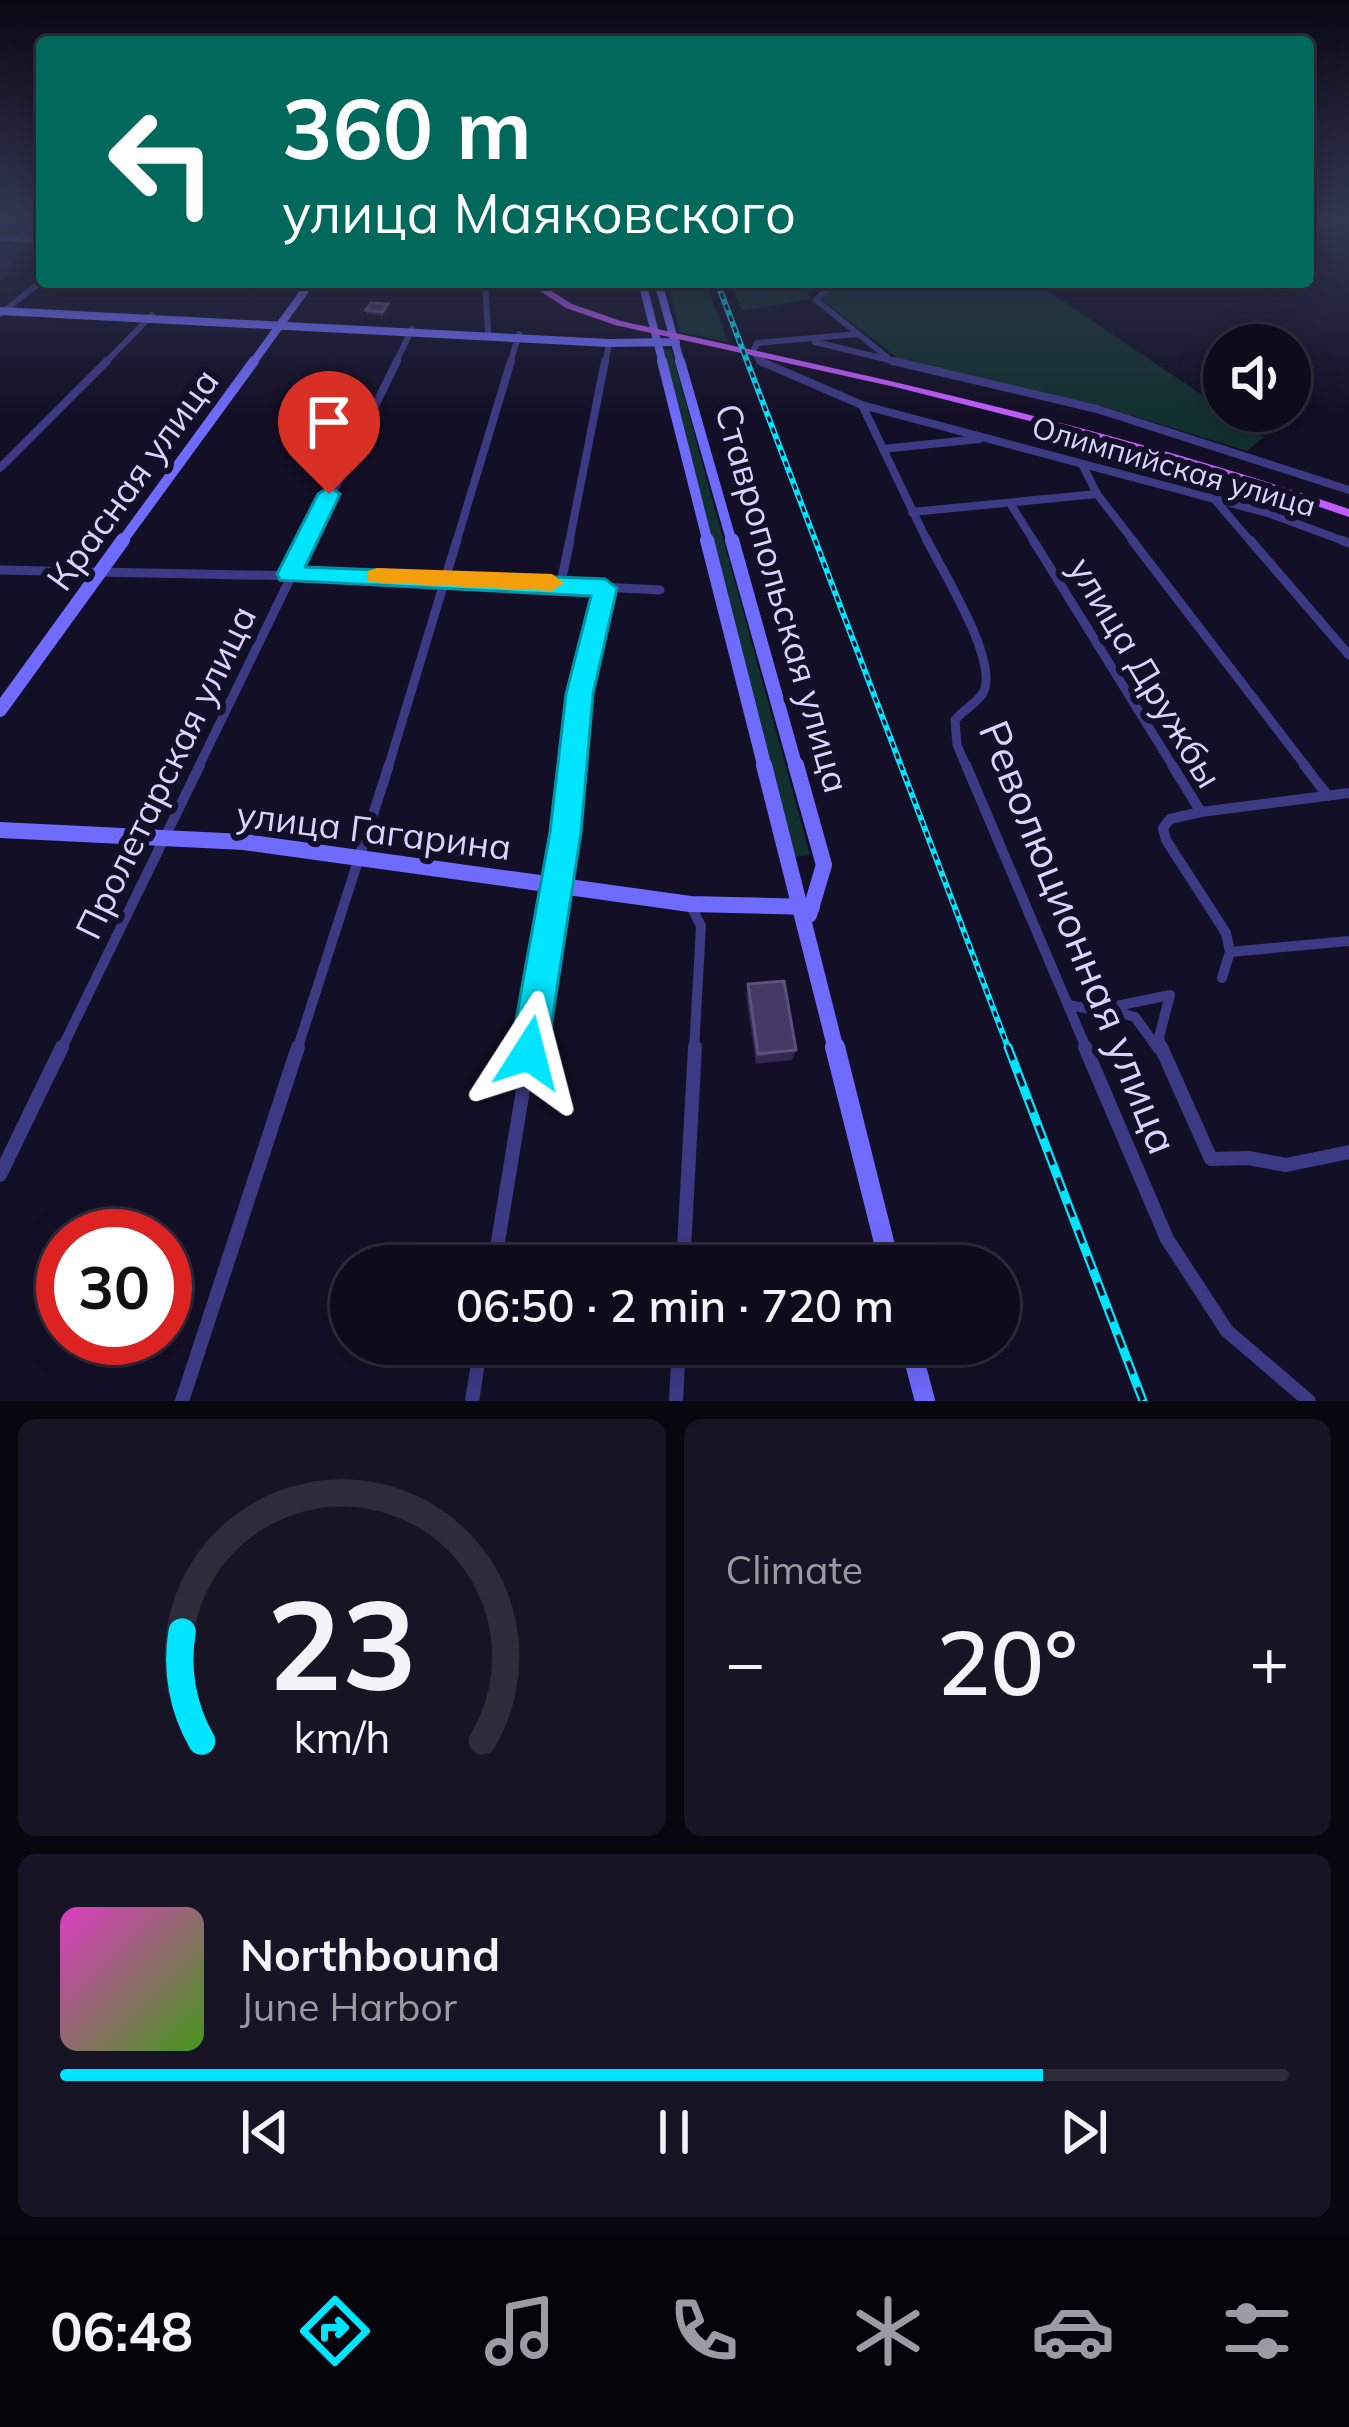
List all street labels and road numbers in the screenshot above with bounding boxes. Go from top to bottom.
street label: Красная улица [36,359,228,599]
street label: Ставропольская улица [706,398,860,798]
street label: Олимпийская улица [1028,407,1320,525]
street label: улица Дружбы [1059,548,1233,796]
street label: Пролетарская улица [65,598,265,946]
street label: Революционная улица [968,713,1190,1161]
street label: улица Гагарина [234,791,514,869]

